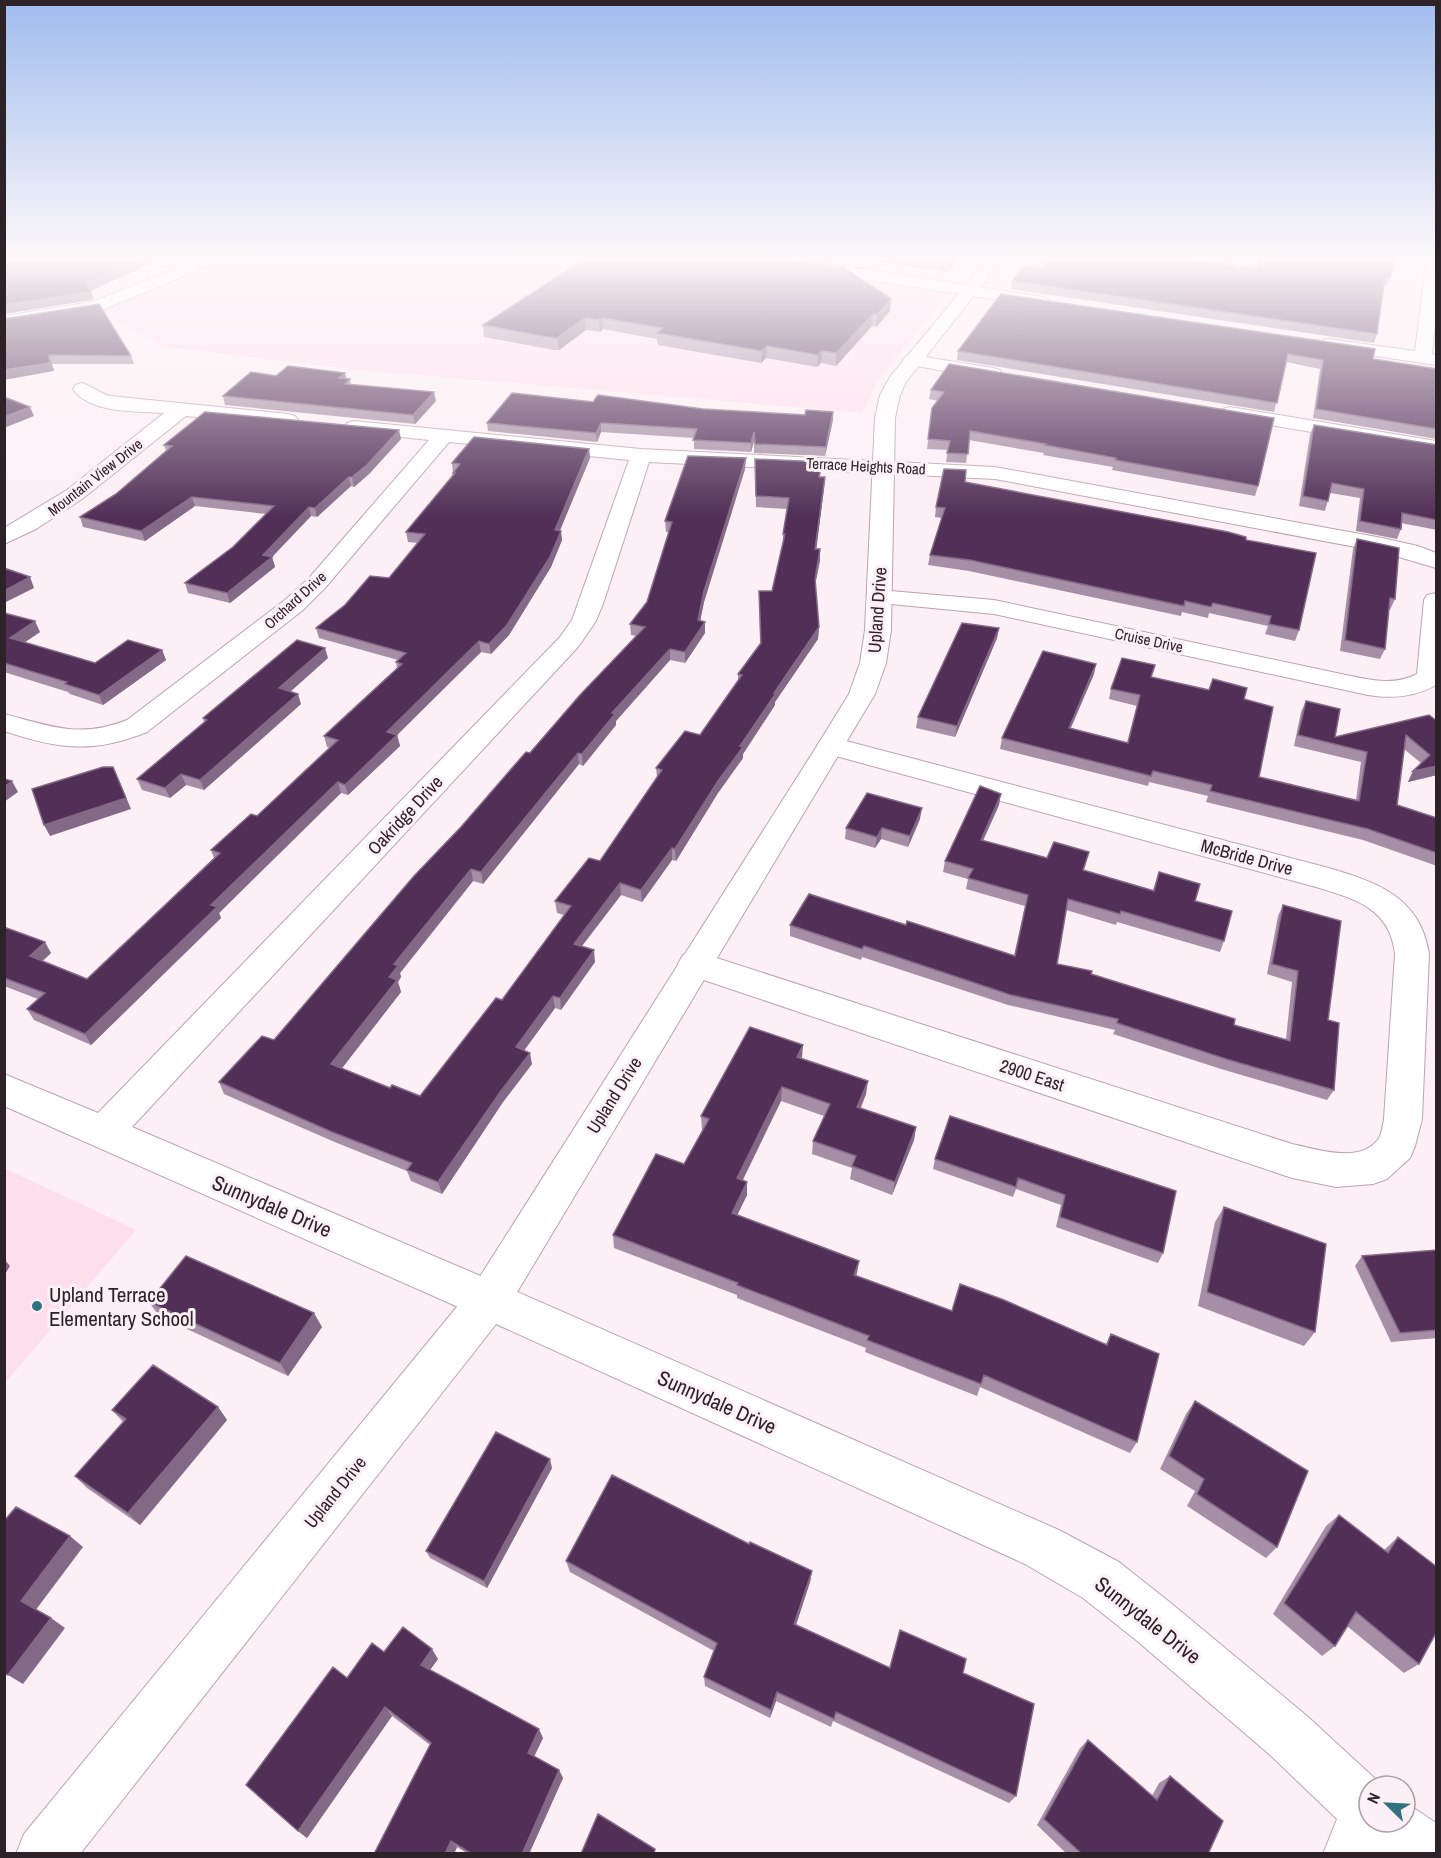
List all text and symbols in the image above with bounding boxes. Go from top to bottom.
street label: Mountain View Drive [43,433,147,521]
street label: Terrace Heights Road [806,452,926,480]
street label: Orchard Drive [259,566,331,634]
street label: Upland Drive [862,566,892,654]
street label: Cruise Drive [1113,623,1185,657]
street label: Oakridge Drive [362,770,448,860]
street label: McBride Drive [1198,833,1296,881]
street label: Upland Drive [581,1052,647,1138]
street label: 2900 East [997,1053,1067,1097]
street label: Sunnydale Drive [208,1168,336,1244]
place label: Upland Terrace Elementary School [49,1280,194,1333]
marker: Upland Terrace Elementary School [30,1299,44,1313]
street label: Sunnydale Drive [653,1363,781,1441]
street label: Upland Drive [298,1451,372,1533]
street label: Sunnydale Drive [1089,1569,1207,1671]
north arrow [1357,1774,1417,1834]
text: N [1361,1789,1385,1807]

